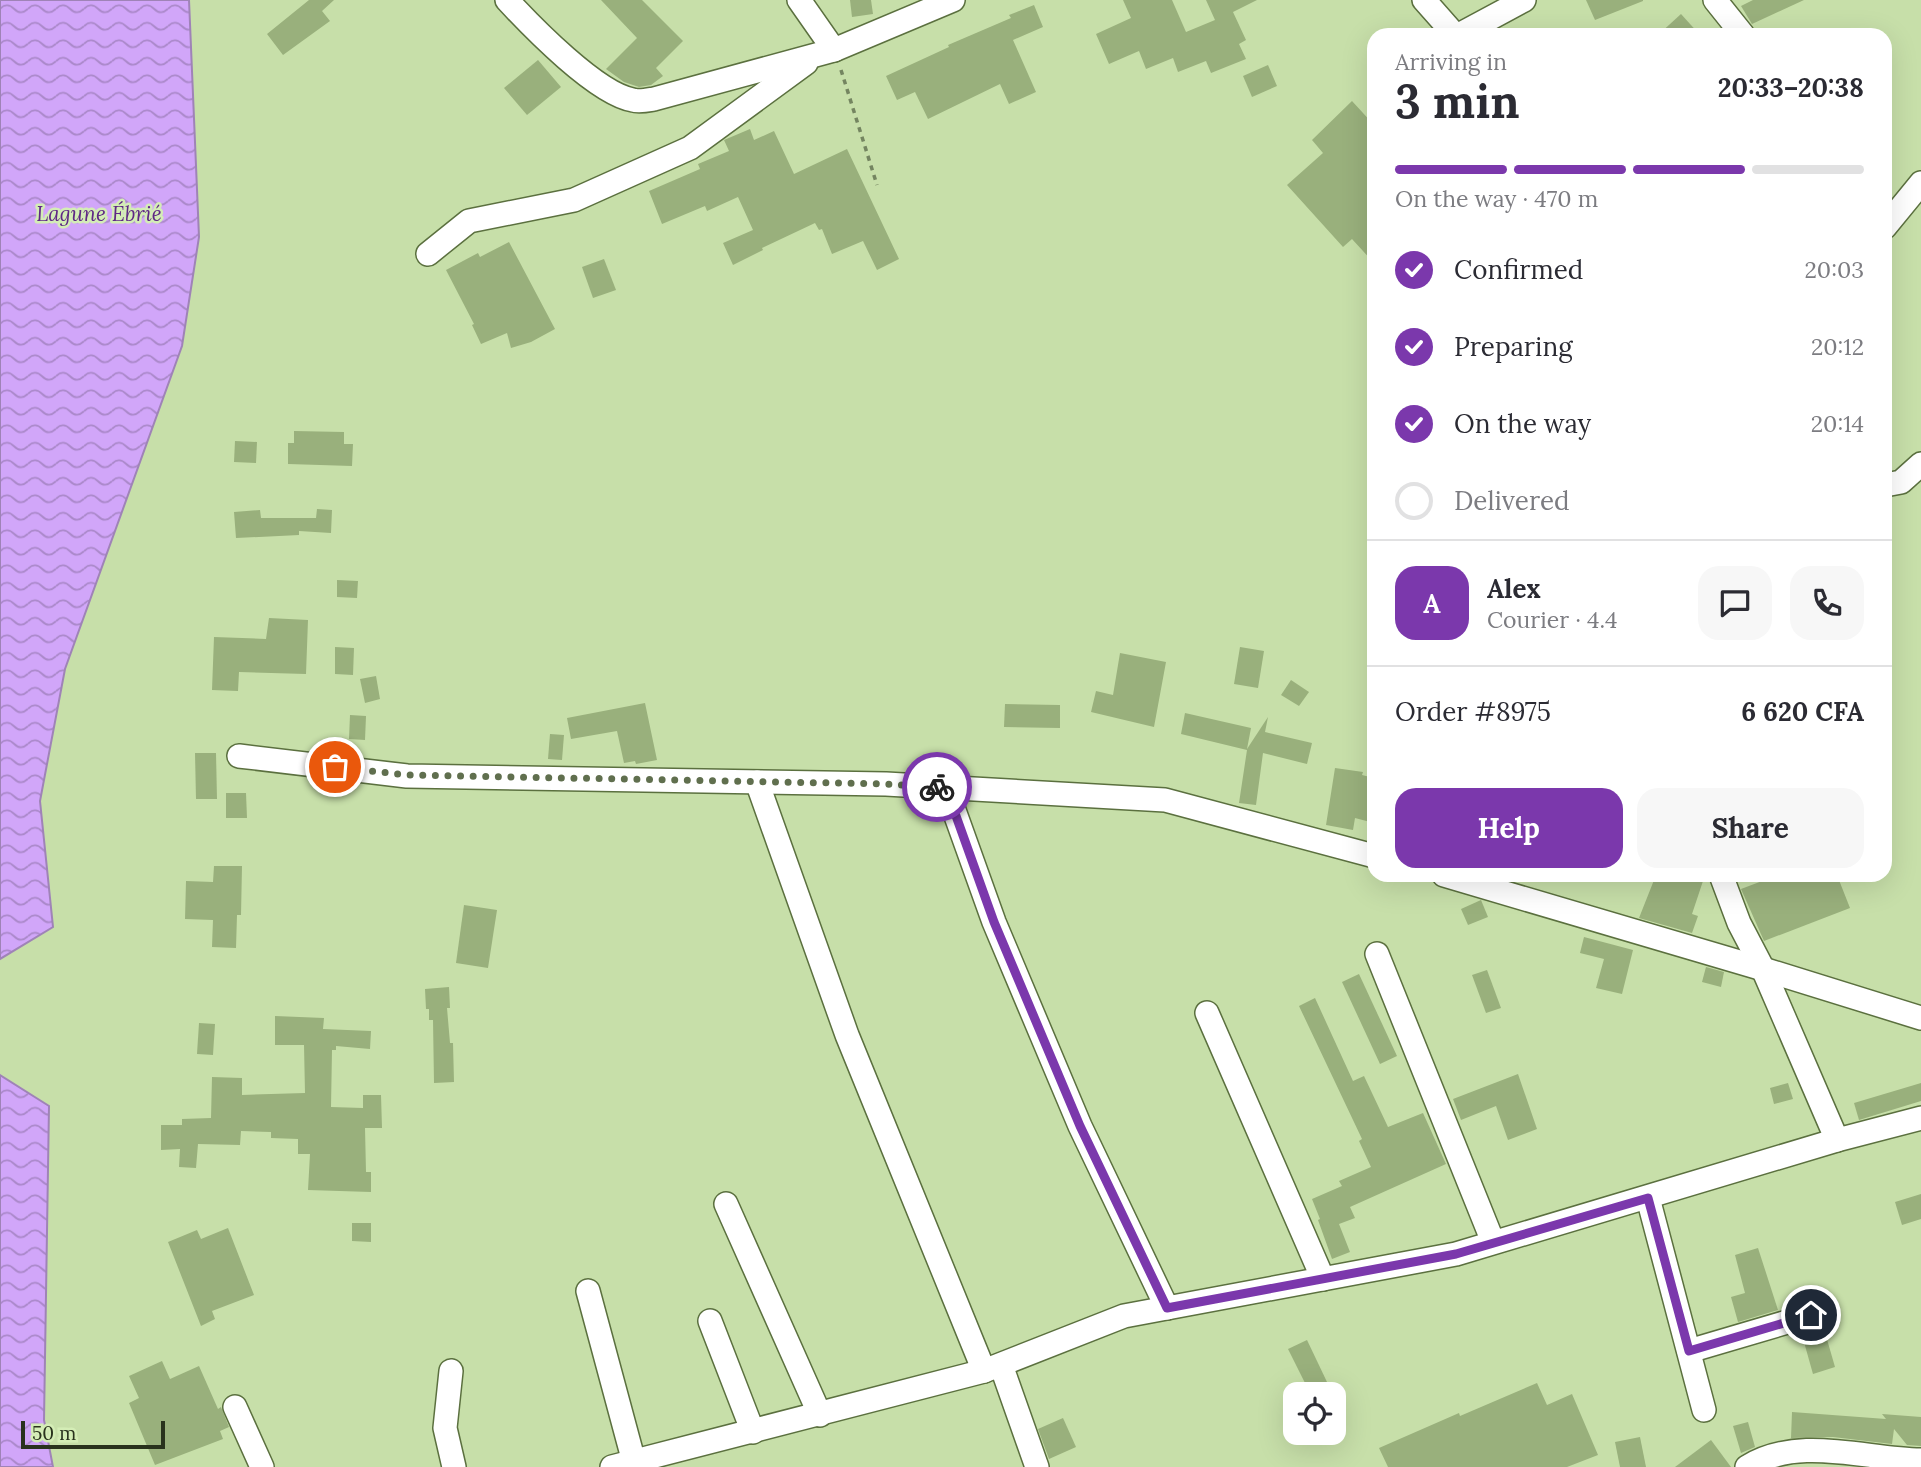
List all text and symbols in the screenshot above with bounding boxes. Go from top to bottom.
text: Arriving in [1395,47,1507,76]
text: 20:33–20:38 [1718,71,1864,104]
text: 3 min [1395,72,1520,131]
text: On the way · 470 m [1395,184,1598,213]
water label: Lagune Ébrié [36,200,162,227]
icon: check [1395,251,1433,289]
text: Confirmed [1454,253,1583,286]
text: 20:03 [1805,255,1864,284]
icon: check [1395,328,1433,366]
text: Preparing [1454,330,1573,363]
text: 20:12 [1811,332,1864,361]
icon: check [1395,405,1433,443]
text: On the way [1454,407,1591,440]
text: 20:14 [1811,409,1864,438]
text: Delivered [1454,484,1570,517]
button: chat [1698,566,1772,640]
button: phone [1790,566,1864,640]
text: Alex [1487,572,1541,605]
text: A [1423,587,1441,620]
text: Courier · 4.4 [1487,605,1618,634]
text: Order #8975 [1395,695,1551,728]
text: 6 620 CFA [1741,695,1864,728]
pin [305,737,365,797]
icon: bag [316,748,354,786]
courier [902,752,972,822]
icon: bike [918,768,956,806]
button: Help [1395,788,1623,868]
button: Share [1637,788,1864,868]
pin [1781,1285,1841,1345]
icon: home [1792,1296,1830,1334]
map controls [1283,1382,1346,1445]
button: locate [1283,1382,1346,1445]
scale bar [21,1418,164,1450]
text: 50 m [32,1421,76,1445]

